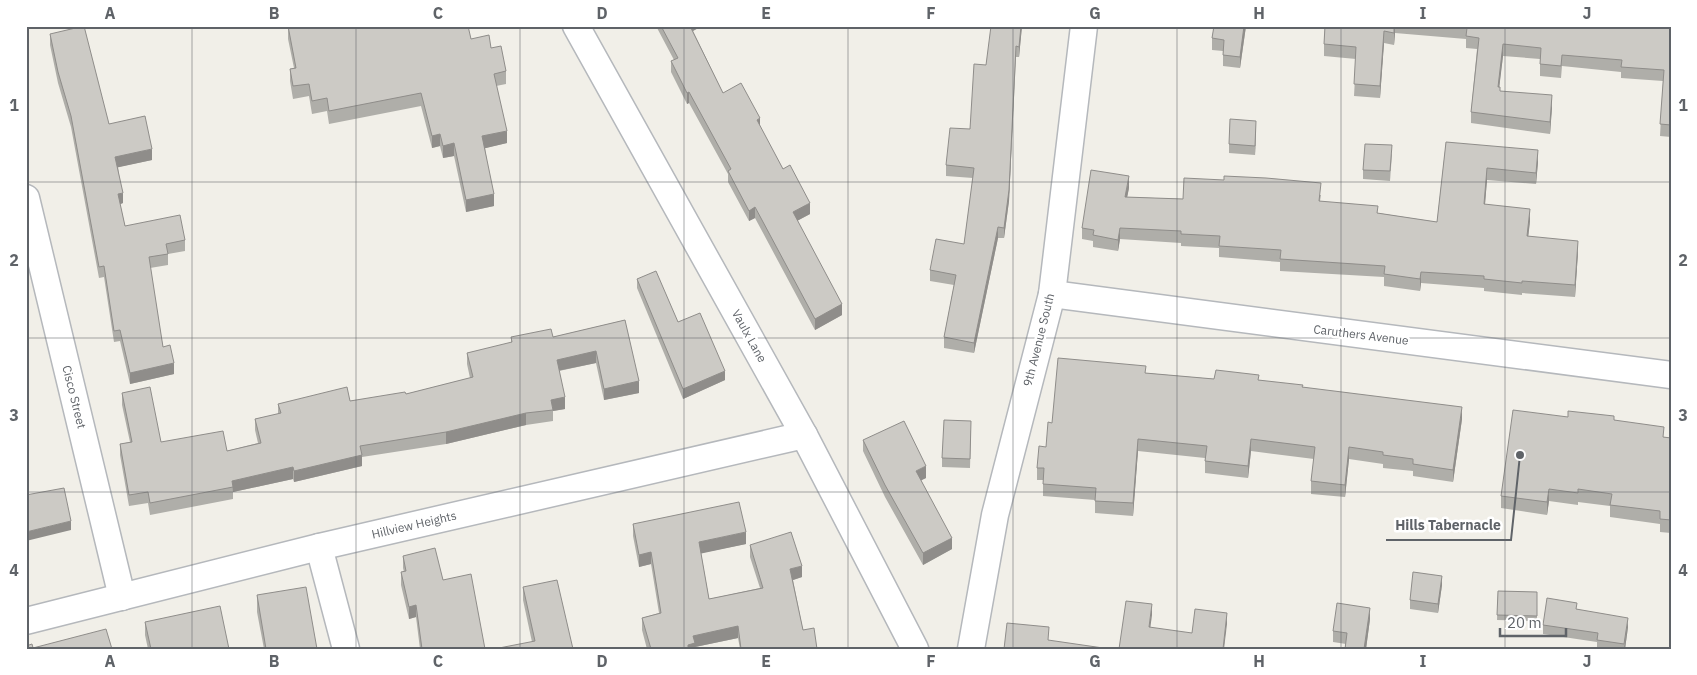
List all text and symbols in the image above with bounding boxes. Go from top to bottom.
text: A [105,3,116,23]
text: B [269,3,280,23]
text: C [433,3,443,23]
text: D [596,3,608,23]
text: E [761,3,771,23]
text: F [926,3,936,23]
text: G [1089,3,1101,23]
text: H [1253,3,1265,23]
text: I [1420,3,1427,23]
text: J [1583,3,1591,23]
text: 1 [9,95,19,115]
text: 1 [1678,95,1688,115]
text: 2 [9,250,19,270]
text: 2 [1678,250,1688,270]
street label: 9th Avenue South [1020,292,1057,388]
street label: Vaulx Lane [729,307,770,365]
street label: Caruthers Avenue [1313,321,1410,348]
street label: Cisco Street [59,364,90,430]
text: 3 [9,405,19,425]
text: 3 [1678,405,1688,425]
street label: Hillview Heights [370,507,458,542]
callout: Hills Tabernacle [1386,511,1511,540]
text: Hills Tabernacle [1395,516,1501,534]
text: 4 [9,560,19,580]
text: 4 [1678,560,1688,580]
scale bar [1500,605,1566,637]
text: 20 m [1507,613,1542,632]
text: A [105,651,116,671]
text: B [269,651,280,671]
text: C [433,651,443,671]
text: D [596,651,608,671]
text: E [761,651,771,671]
text: F [926,651,936,671]
text: G [1089,651,1101,671]
text: H [1253,651,1265,671]
text: I [1420,651,1427,671]
text: J [1583,651,1591,671]

